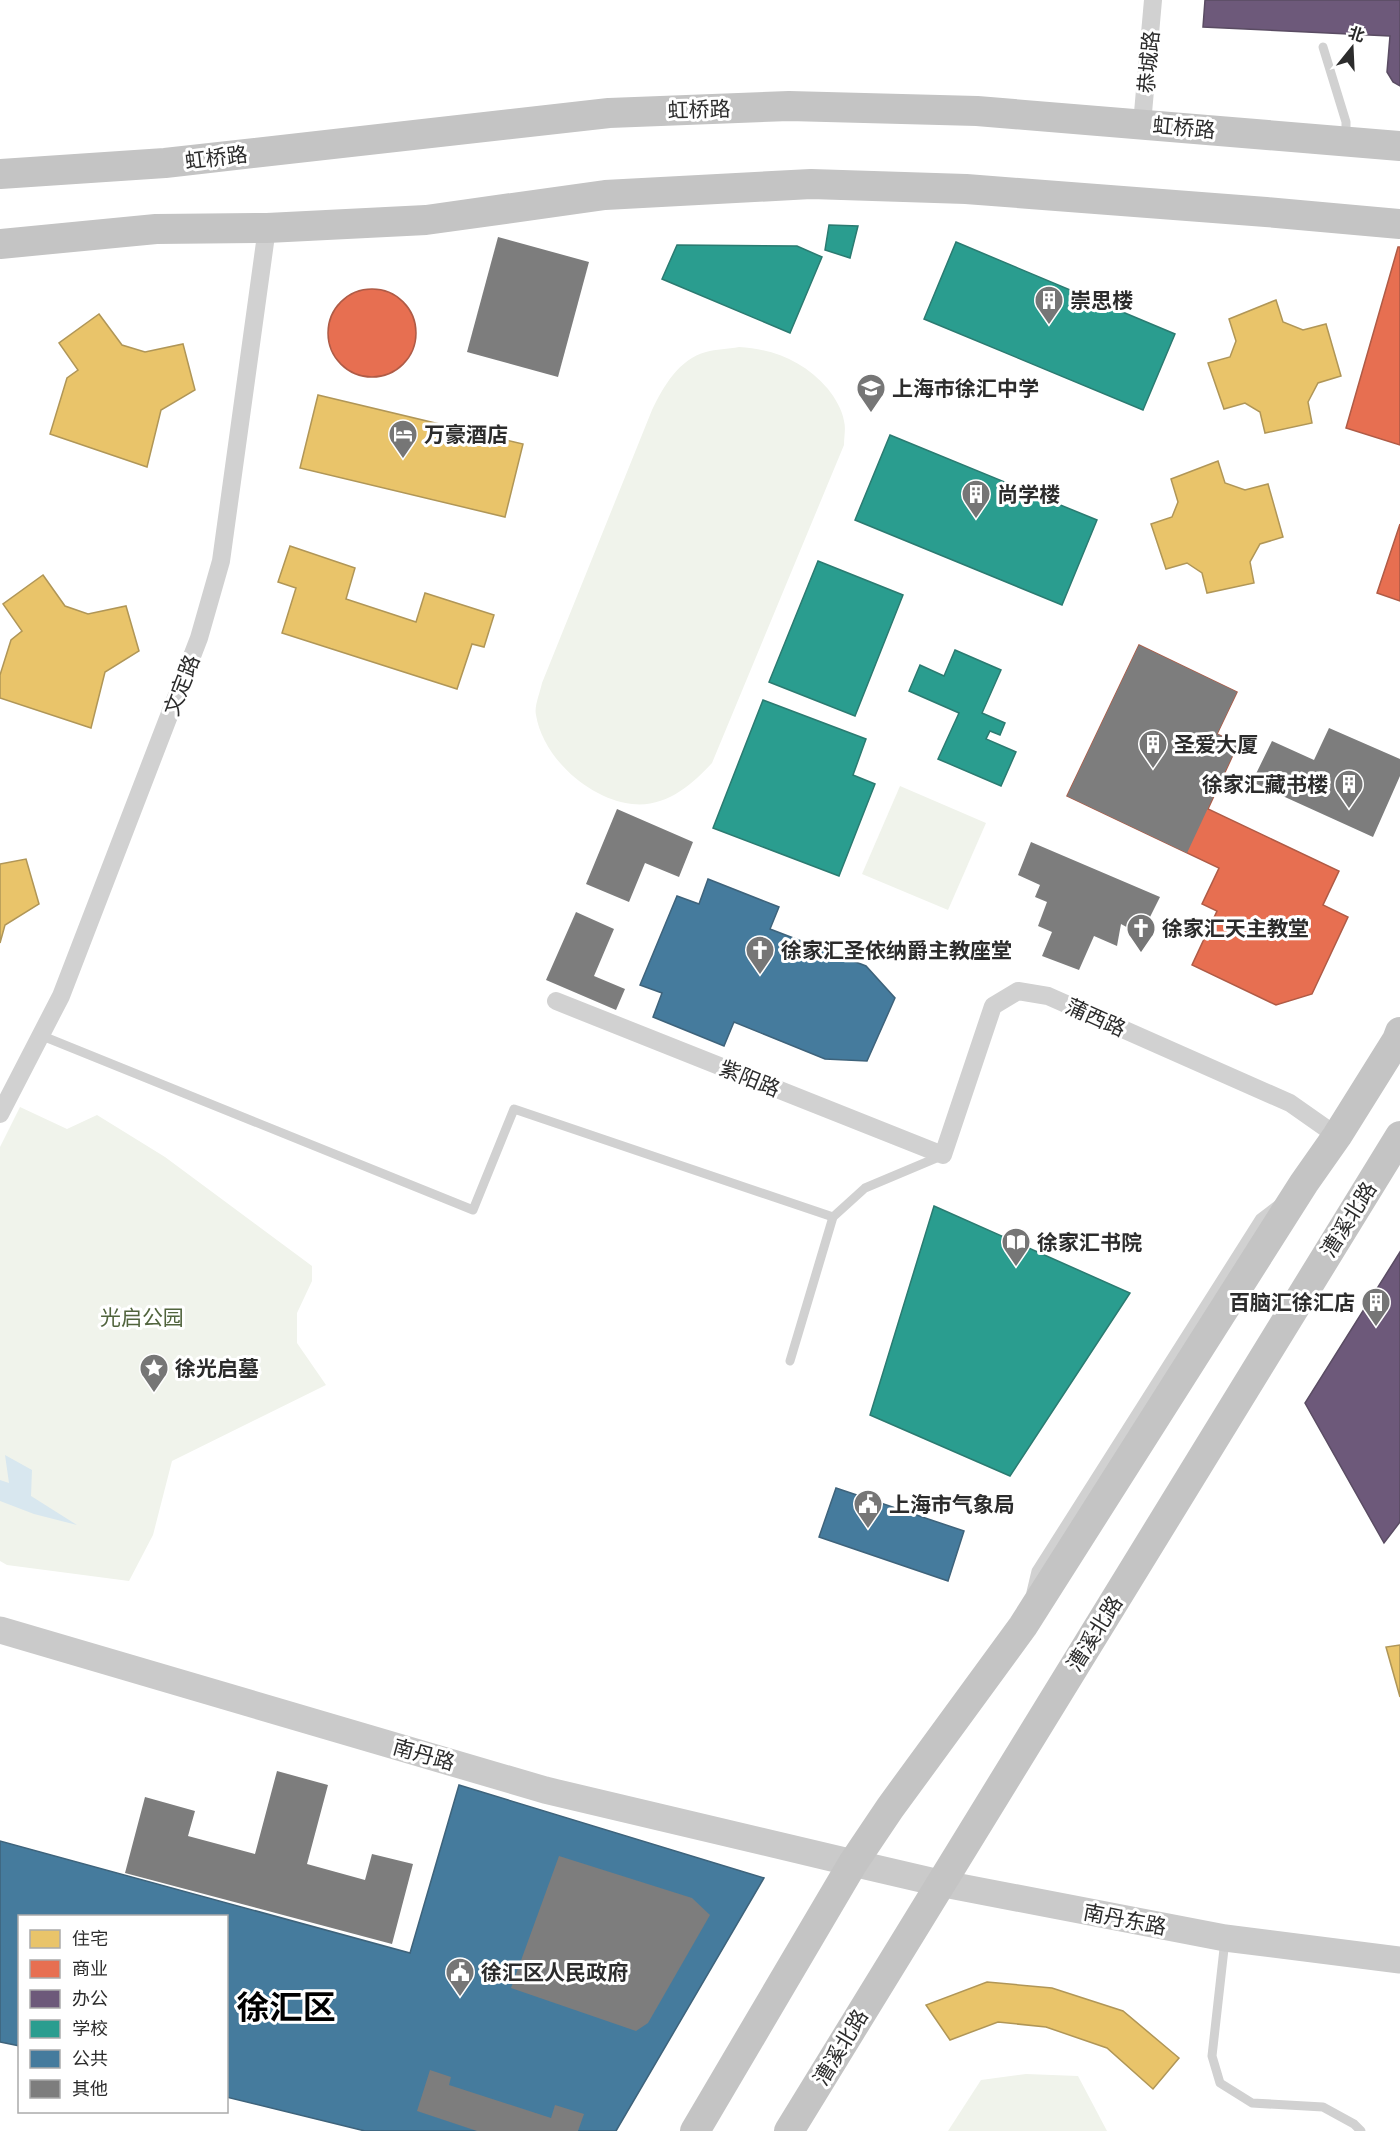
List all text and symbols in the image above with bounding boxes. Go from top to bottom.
north arrow [1322,18,1382,78]
text: 北 [1346,22,1367,46]
street label: 恭城路 [1132,29,1164,95]
street label: 虹桥路 [667,95,731,123]
street label: 虹桥路 [1151,111,1217,143]
street label: 虹桥路 [183,140,249,174]
building icon: 崇思楼 [1033,284,1065,326]
place label: 崇思楼 [1070,287,1133,313]
school or university icon: 上海市徐汇中学 [855,372,887,414]
place label: 上海市徐汇中学 [892,375,1039,401]
hotel icon: 万豪酒店 [387,418,419,460]
place label: 万豪酒店 [424,421,508,447]
building icon: 尚学楼 [960,478,992,520]
place label: 尚学楼 [997,481,1060,507]
street label: 文定路 [158,651,204,719]
building icon: 圣爱大厦 [1137,728,1169,770]
place label: 圣爱大厦 [1174,731,1258,757]
building icon: 徐家汇藏书楼 [1333,768,1365,810]
place label: 徐家汇藏书楼 [1202,771,1328,797]
church icon: 徐家汇天主教堂 [1125,912,1157,954]
place label: 徐家汇天主教堂 [1162,915,1309,941]
church icon: 徐家汇圣依纳爵主教座堂 [744,934,776,976]
place label: 徐家汇圣依纳爵主教座堂 [781,937,1012,963]
street label: 蒲西路 [1062,992,1130,1042]
street label: 紫阳路 [716,1054,784,1102]
street label: 漕溪北路 [1315,1176,1381,1262]
library icon: 徐家汇书院 [1000,1226,1032,1268]
place label: 徐家汇书院 [1037,1229,1142,1255]
building icon: 百脑汇徐汇店 [1360,1286,1392,1328]
place label: 百脑汇徐汇店 [1229,1289,1355,1315]
park label: 光启公园 [100,1304,184,1330]
place icon: 徐光启墓 [138,1352,170,1394]
place label: 徐光启墓 [175,1355,259,1381]
public building icon: 上海市气象局 [852,1488,884,1530]
place label: 上海市气象局 [889,1491,1015,1517]
street label: 漕溪北路 [1061,1590,1127,1676]
street label: 南丹路 [390,1733,458,1775]
street label: 南丹东路 [1081,1898,1169,1940]
legend [18,1915,228,2113]
text: 住宅 [72,1927,108,1949]
public building icon: 徐汇区人民政府 [444,1956,476,1998]
text: 商业 [72,1957,108,1979]
place label: 徐汇区人民政府 [481,1959,628,1985]
text: 办公 [72,1987,108,2009]
district label: 徐汇区 [237,1987,336,2026]
street label: 漕溪北路 [807,2004,873,2090]
text: 学校 [72,2017,108,2039]
text: 公共 [72,2047,108,2069]
text: 其他 [72,2077,108,2099]

